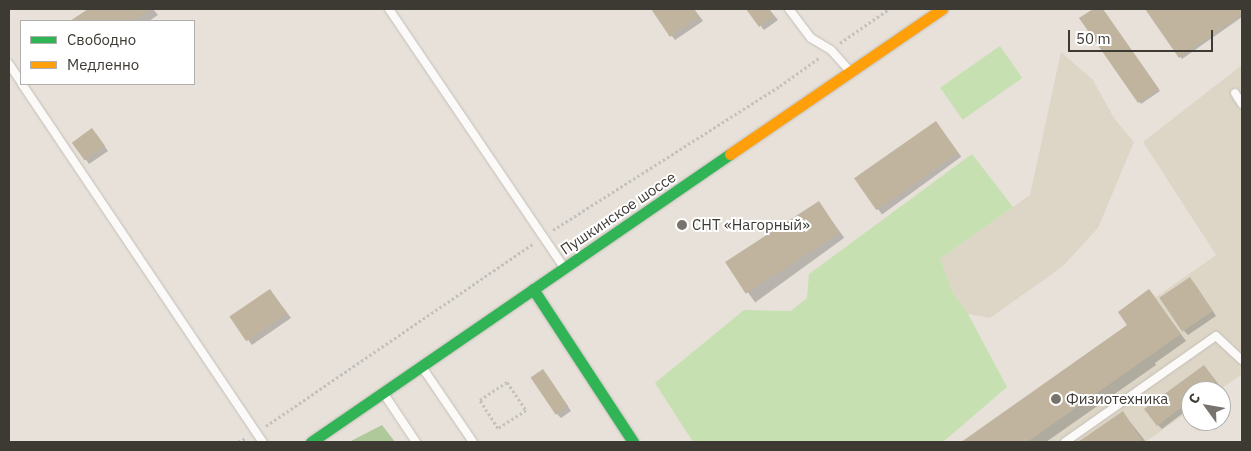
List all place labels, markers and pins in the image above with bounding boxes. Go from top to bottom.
place label: СНТ «Нагорный» [692,216,810,234]
marker: СНТ «Нагорный» [676,219,688,231]
place label: Физиотехника [1066,390,1168,408]
marker: Физиотехника [1050,393,1062,405]

